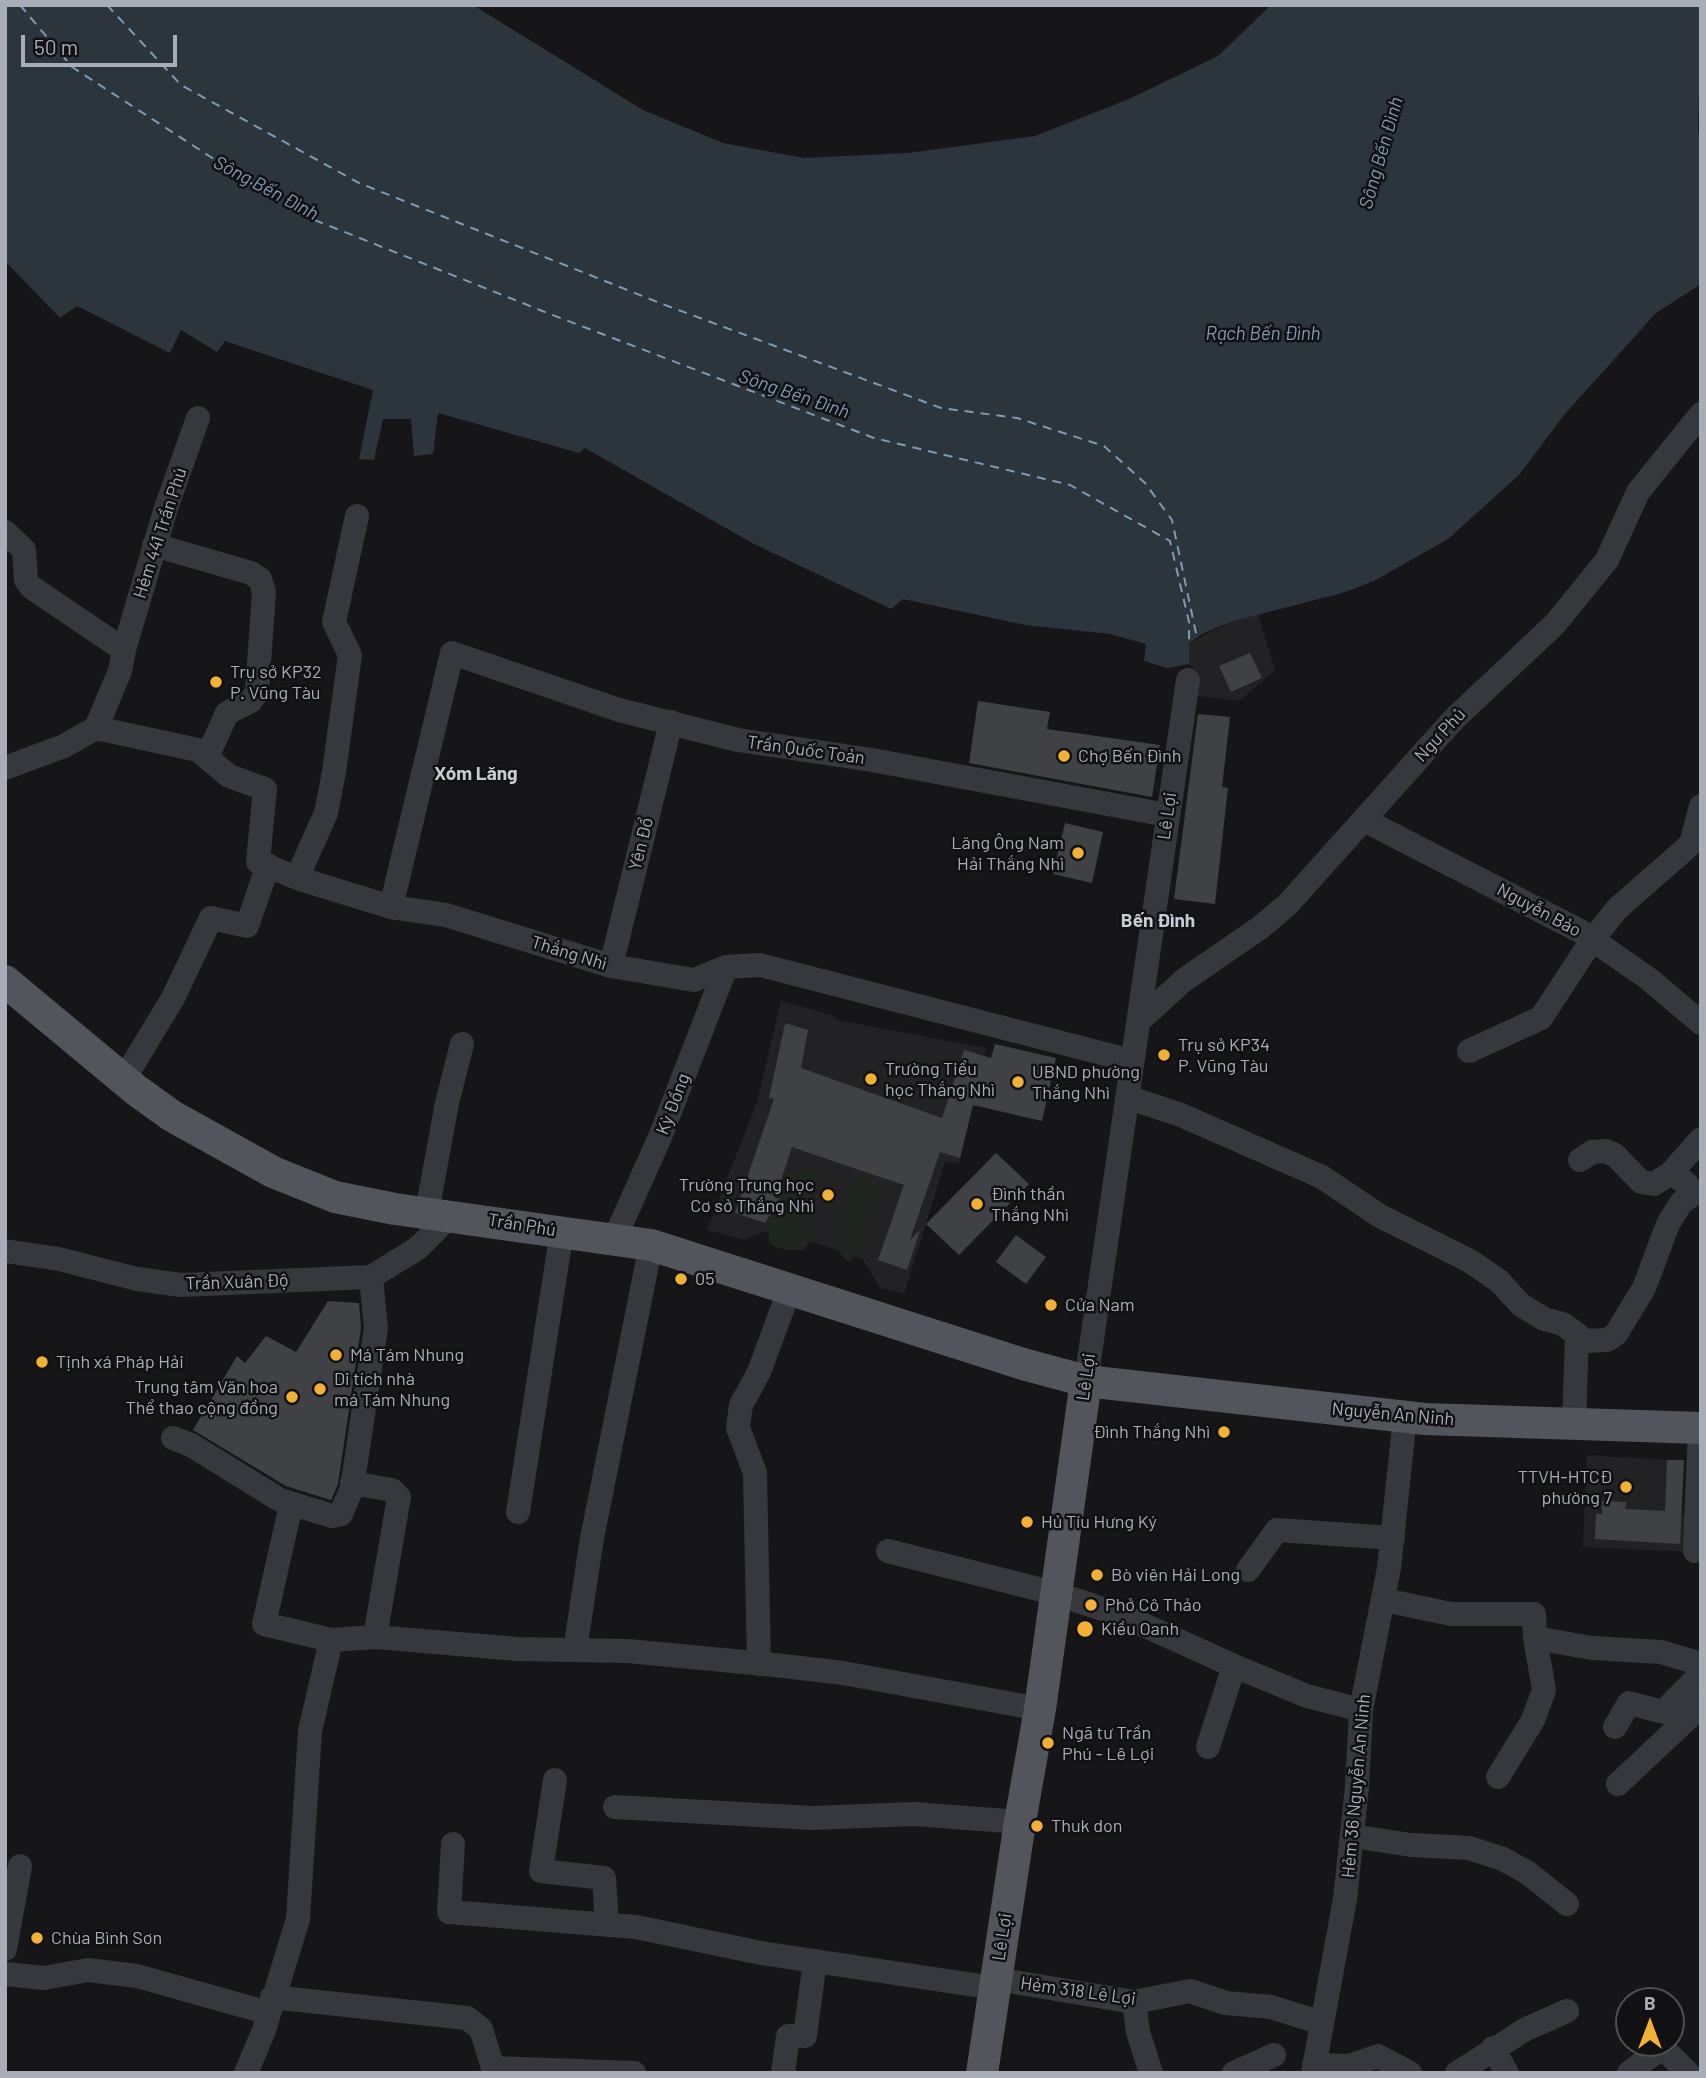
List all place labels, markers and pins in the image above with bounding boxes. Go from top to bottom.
place label: Trụ sở KP32 P. Vũng Tàu [230,661,322,704]
marker: Trụ sở KP32 P. Vũng Tàu [208,674,224,690]
place label: Chợ Bến Đình [1078,745,1181,767]
marker: Chợ Bến Đình [1056,748,1072,764]
place label: Lăng Ông Nam Hải Thắng Nhì [951,832,1064,874]
marker: Lăng Ông Nam Hải Thắng Nhì [1070,845,1086,861]
place label: Trụ sở KP34 P. Vũng Tàu [1178,1034,1270,1076]
marker: Trụ sở KP34 P. Vũng Tàu [1156,1047,1172,1063]
place label: Trường Tiểu học Thắng Nhì [885,1058,995,1100]
place label: UBND phường Thắng Nhì [1032,1061,1140,1104]
marker: Trường Tiểu học Thắng Nhì [863,1071,879,1087]
marker: UBND phường Thắng Nhì [1010,1074,1026,1090]
place label: Trường Trung học Cơ sở Thắng Nhì [679,1174,814,1216]
place label: Đình thần Thắng Nhì [991,1183,1069,1226]
marker: Trường Trung học Cơ sở Thắng Nhì [820,1187,836,1203]
marker: Đình thần Thắng Nhì [969,1196,985,1212]
place label: 05 [695,1268,714,1290]
marker: 05 [673,1271,689,1287]
place label: Cửa Nam [1065,1294,1135,1316]
marker: Cửa Nam [1043,1297,1059,1313]
place label: Má Tám Nhung [350,1344,464,1366]
marker: Má Tám Nhung [328,1347,344,1363]
place label: Tịnh xá Pháp Hải [56,1351,184,1373]
marker: Tịnh xá Pháp Hải [34,1354,50,1370]
place label: Di tích nhà má Tám Nhung [334,1368,450,1410]
place label: Trung tâm Văn hoa Thể thao cộng đồng [125,1376,278,1418]
marker: Di tích nhà má Tám Nhung [312,1381,328,1397]
marker: Trung tâm Văn hoa Thể thao cộng đồng [284,1389,300,1405]
place label: Đình Thắng Nhì [1093,1421,1210,1443]
marker: Đình Thắng Nhì [1216,1424,1232,1440]
place label: TTVH-HTCĐ phường 7 [1518,1466,1612,1508]
marker: TTVH-HTCĐ phường 7 [1618,1479,1634,1495]
place label: Hủ Tíu Hưng Ký [1041,1511,1157,1533]
marker: Hủ Tíu Hưng Ký [1019,1514,1035,1530]
place label: Bò viên Hải Long [1111,1564,1240,1586]
marker: Bò viên Hải Long [1089,1567,1105,1583]
place label: Phở Cô Thảo [1105,1594,1201,1616]
marker: Phở Cô Thảo [1083,1597,1099,1613]
place label: Kiều Oanh [1101,1618,1179,1640]
marker: Kiều Oanh [1075,1619,1095,1639]
place label: Ngã tư Trần Phú - Lê Lợi [1062,1722,1154,1764]
marker: Ngã tư Trần Phú - Lê Lợi [1040,1735,1056,1751]
place label: Thuk don [1051,1815,1123,1837]
marker: Thuk don [1029,1818,1045,1834]
place label: Chùa Bình Sơn [51,1927,162,1949]
marker: Chùa Bình Sơn [29,1930,45,1946]

